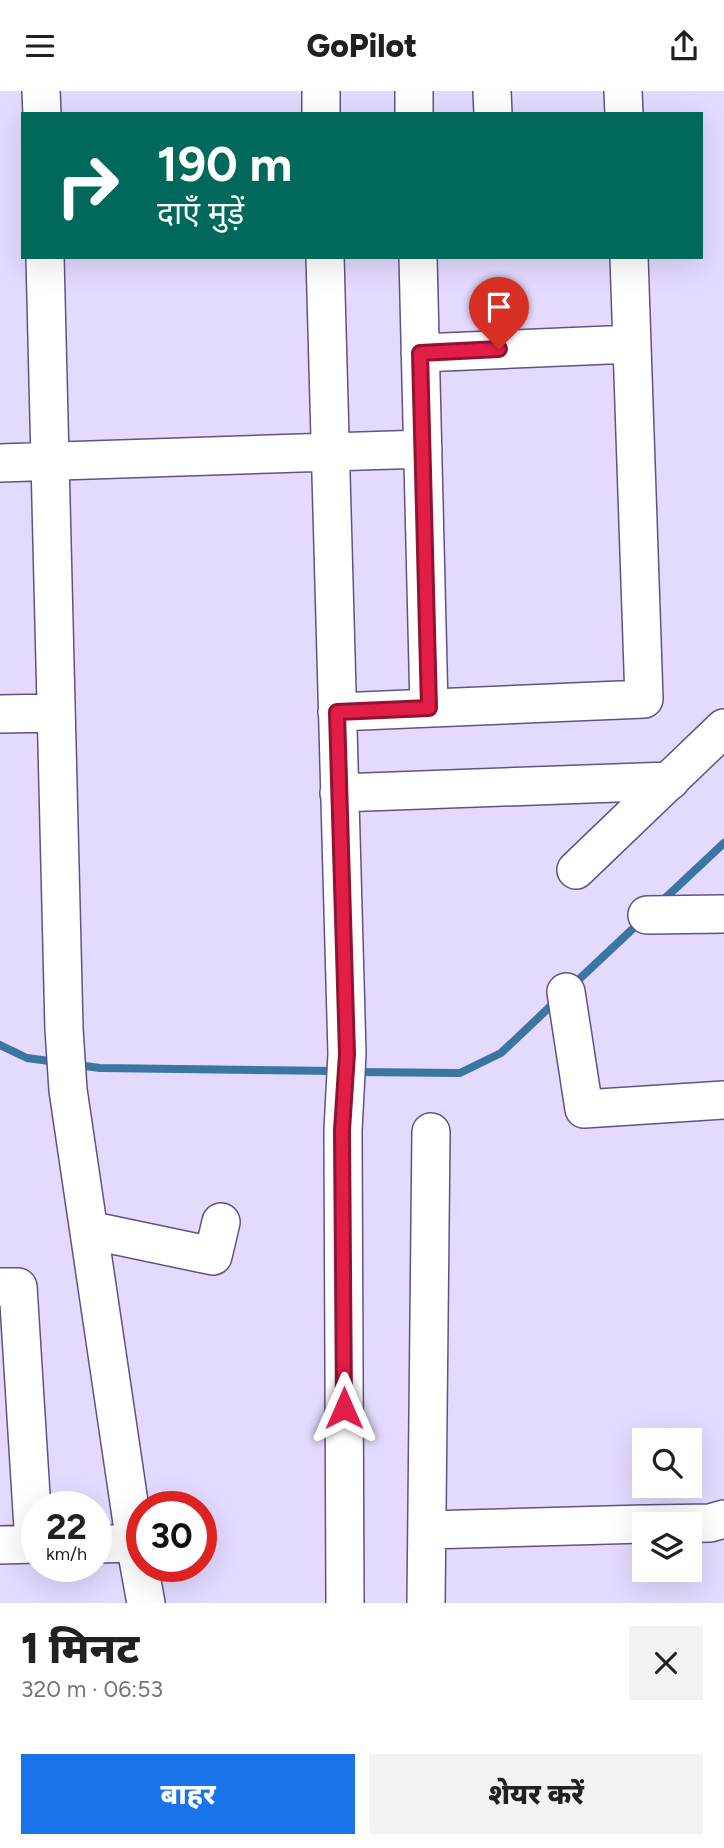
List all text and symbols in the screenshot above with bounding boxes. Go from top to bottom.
icon: menu [21,27,59,65]
text: GoPilot [307,27,417,65]
icon: share [665,27,703,65]
text: 190 m [157,134,292,193]
icon: right [42,140,133,231]
text: दाएँ मुड़ें [157,194,244,232]
pin [469,277,529,349]
icon: arrive [480,288,518,326]
position arrow [307,1371,381,1445]
map controls [632,1428,702,1582]
button: search [632,1428,702,1498]
speed limit sign: 30 [126,1491,217,1582]
text: 22 [46,1506,87,1548]
button: layers [632,1512,702,1582]
text: km/h [46,1543,87,1565]
text: 1 मिनट [21,1623,139,1674]
button: close [629,1626,703,1700]
text: 320 m · 06:53 [21,1675,163,1703]
button: बाहर [21,1754,355,1834]
button: शेयर करें [369,1754,703,1834]

